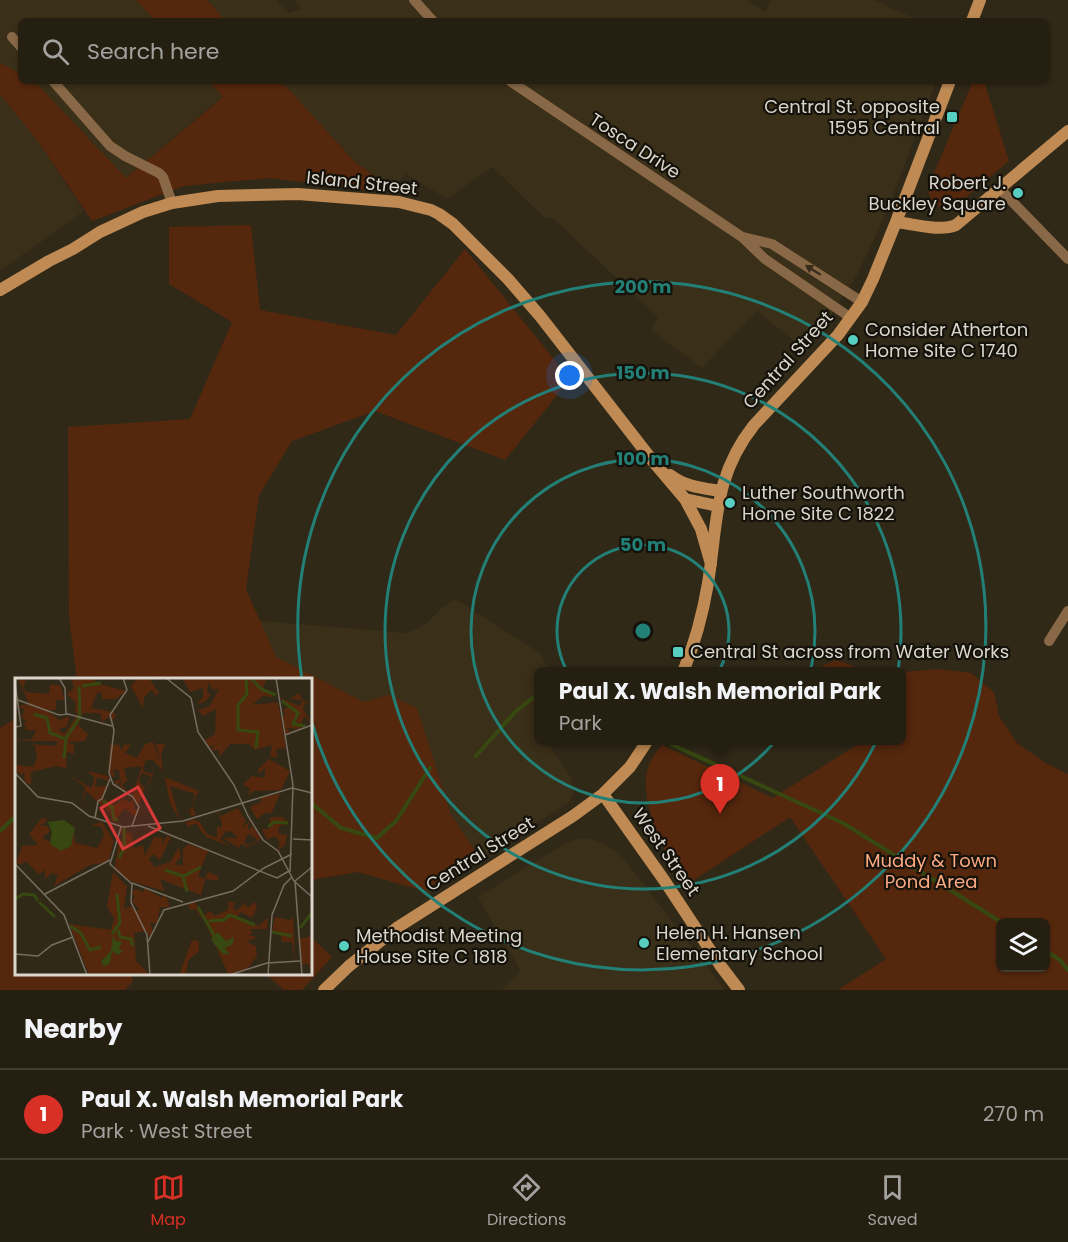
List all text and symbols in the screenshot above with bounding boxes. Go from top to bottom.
search box [18,18,1050,84]
icon: search [39,35,72,68]
text: Search here [87,36,220,67]
place label: Central St. opposite 1595 Central [764,94,940,140]
street label: Tosca Drive [585,107,686,184]
marker: Central St. opposite 1595 Central [945,110,959,124]
street label: Island Street [305,164,419,201]
place label: Robert J. Buckley Square [868,170,1006,216]
marker: Robert J. Buckley Square [1011,186,1025,200]
one-way arrow [805,264,821,275]
text: 200 m [615,274,671,299]
street label: Central Street [737,305,838,414]
place label: Consider Atherton Home Site C 1740 [865,317,1028,363]
marker: Consider Atherton Home Site C 1740 [846,333,860,347]
text: 150 m [616,360,670,385]
your location [555,361,584,390]
text: 100 m [616,446,670,471]
place label: Luther Southworth Home Site C 1822 [742,480,905,526]
marker: Luther Southworth Home Site C 1822 [723,496,737,510]
text: 50 m [620,532,666,557]
centre of rings [633,621,653,641]
place label: Central St across from Water Works [690,639,1009,664]
marker: Central St across from Water Works [671,645,685,659]
popup [534,667,906,745]
text: Paul X. Walsh Memorial Park [559,676,881,707]
inset map [15,678,312,975]
text: Park [559,709,602,737]
pin: 1 [700,764,740,814]
street label: West Street [627,803,706,901]
street label: Central Street [421,810,539,897]
park label: Muddy & Town Pond Area [865,848,997,894]
map controls [996,918,1050,972]
button: layers [996,918,1050,972]
place label: Helen H. Hansen Elementary School [656,920,823,966]
place label: Methodist Meeting House Site C 1818 [356,923,522,969]
marker: Helen H. Hansen Elementary School [637,936,651,950]
marker: Methodist Meeting House Site C 1818 [337,939,351,953]
text: Nearby [24,1011,122,1047]
text: Paul X. Walsh Memorial Park [81,1084,403,1115]
text: 1 [40,1100,47,1128]
text: 270 m [983,1100,1044,1128]
text: Park · West Street [81,1117,252,1145]
tab: Map [151,1171,186,1232]
tab: Directions [487,1171,566,1232]
tab: Saved [868,1171,917,1232]

